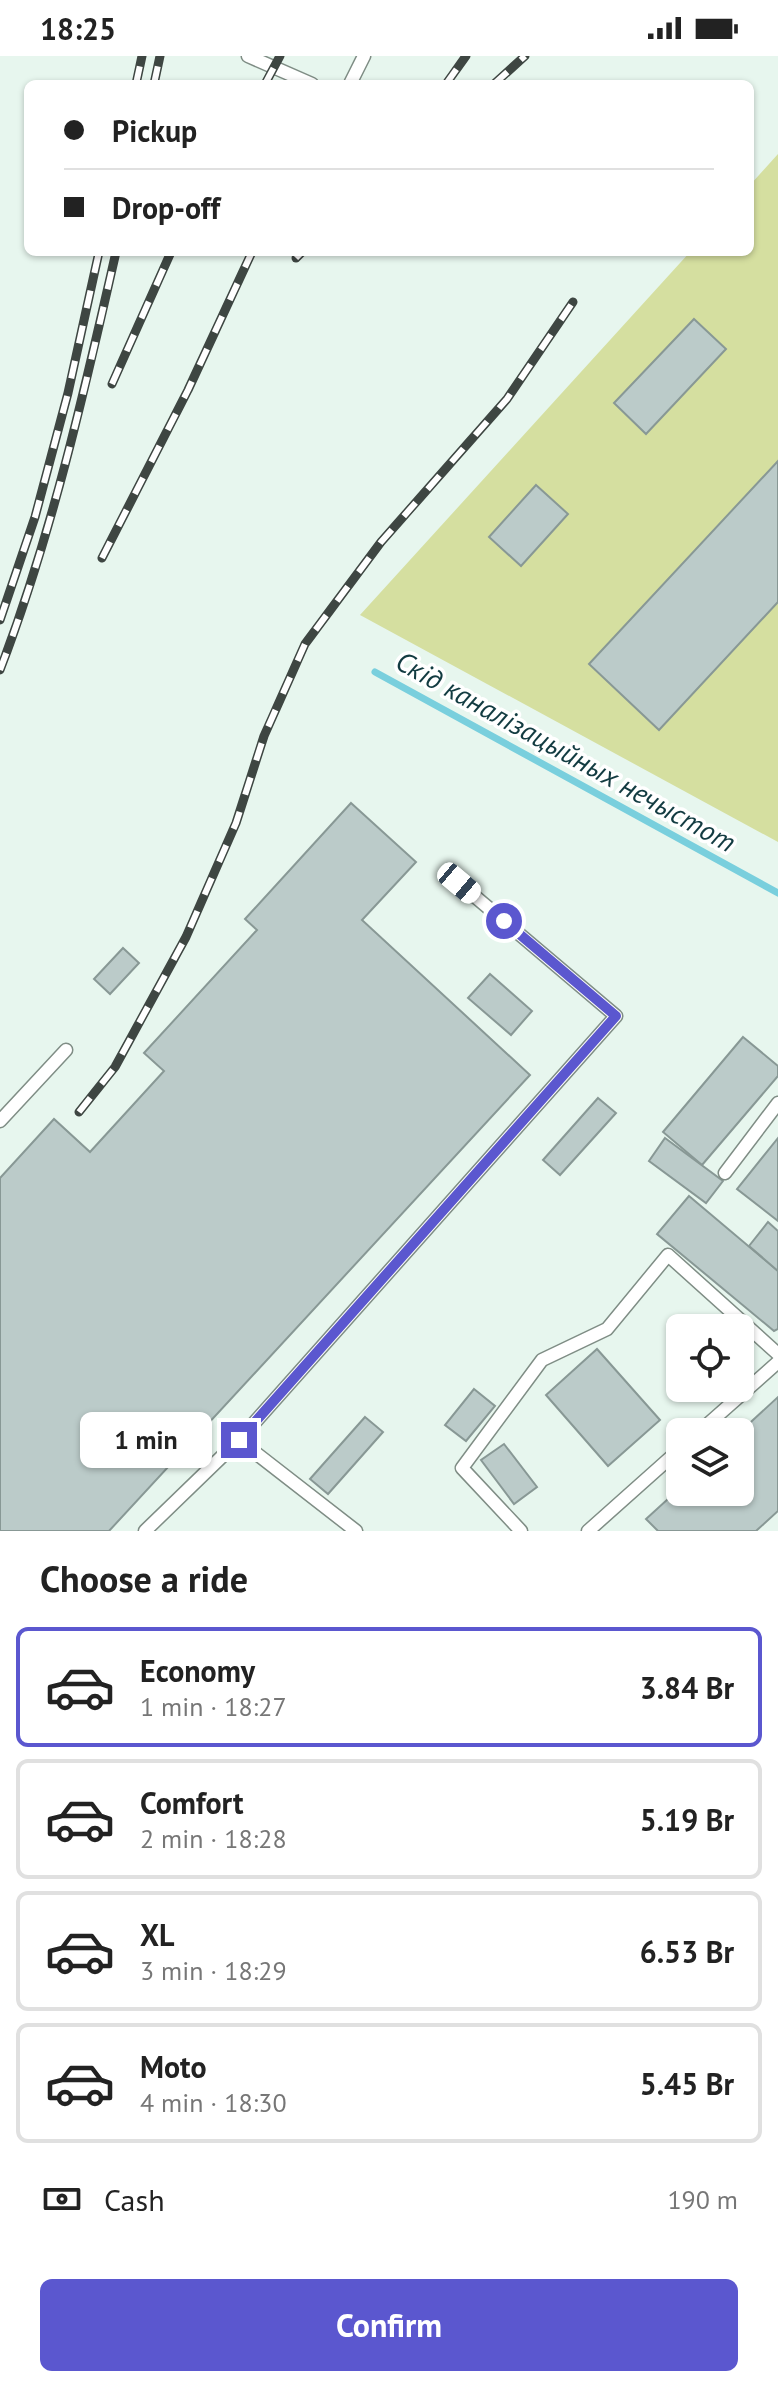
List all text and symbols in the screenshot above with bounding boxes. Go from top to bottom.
text: 18:25 [40,9,116,48]
text: Pickup [112,111,197,150]
text: Drop-off [112,188,220,227]
water label: Скід каналізацыйных нечыстот [390,642,742,860]
car [433,858,485,908]
route start [486,903,522,939]
map controls [666,1314,754,1506]
button: locate [666,1314,754,1402]
callout: 1 min [79,1412,211,1468]
button: layers [666,1418,754,1506]
route end [221,1422,257,1458]
text: 1 min [114,1423,178,1456]
text: Choose a ride [40,1555,248,1602]
icon: car [44,1651,116,1723]
text: Economy [140,1651,255,1690]
text: 3.84 Br [640,1668,734,1707]
text: 1 min · 18:27 [140,1690,287,1723]
icon: car [44,1783,116,1855]
text: Comfort [140,1783,243,1822]
text: 5.19 Br [640,1800,734,1839]
text: 2 min · 18:28 [140,1822,287,1855]
icon: car [44,1915,116,1987]
text: XL [140,1915,174,1954]
text: 6.53 Br [640,1932,734,1971]
text: 3 min · 18:29 [140,1954,287,1987]
icon: car [44,2047,116,2119]
text: Moto [140,2047,207,2086]
text: 5.45 Br [640,2064,734,2103]
text: 4 min · 18:30 [140,2086,287,2119]
icon: cash [40,2177,84,2221]
text: Cash [104,2180,165,2219]
text: 190 m [667,2183,738,2216]
button: Confirm [40,2279,738,2371]

